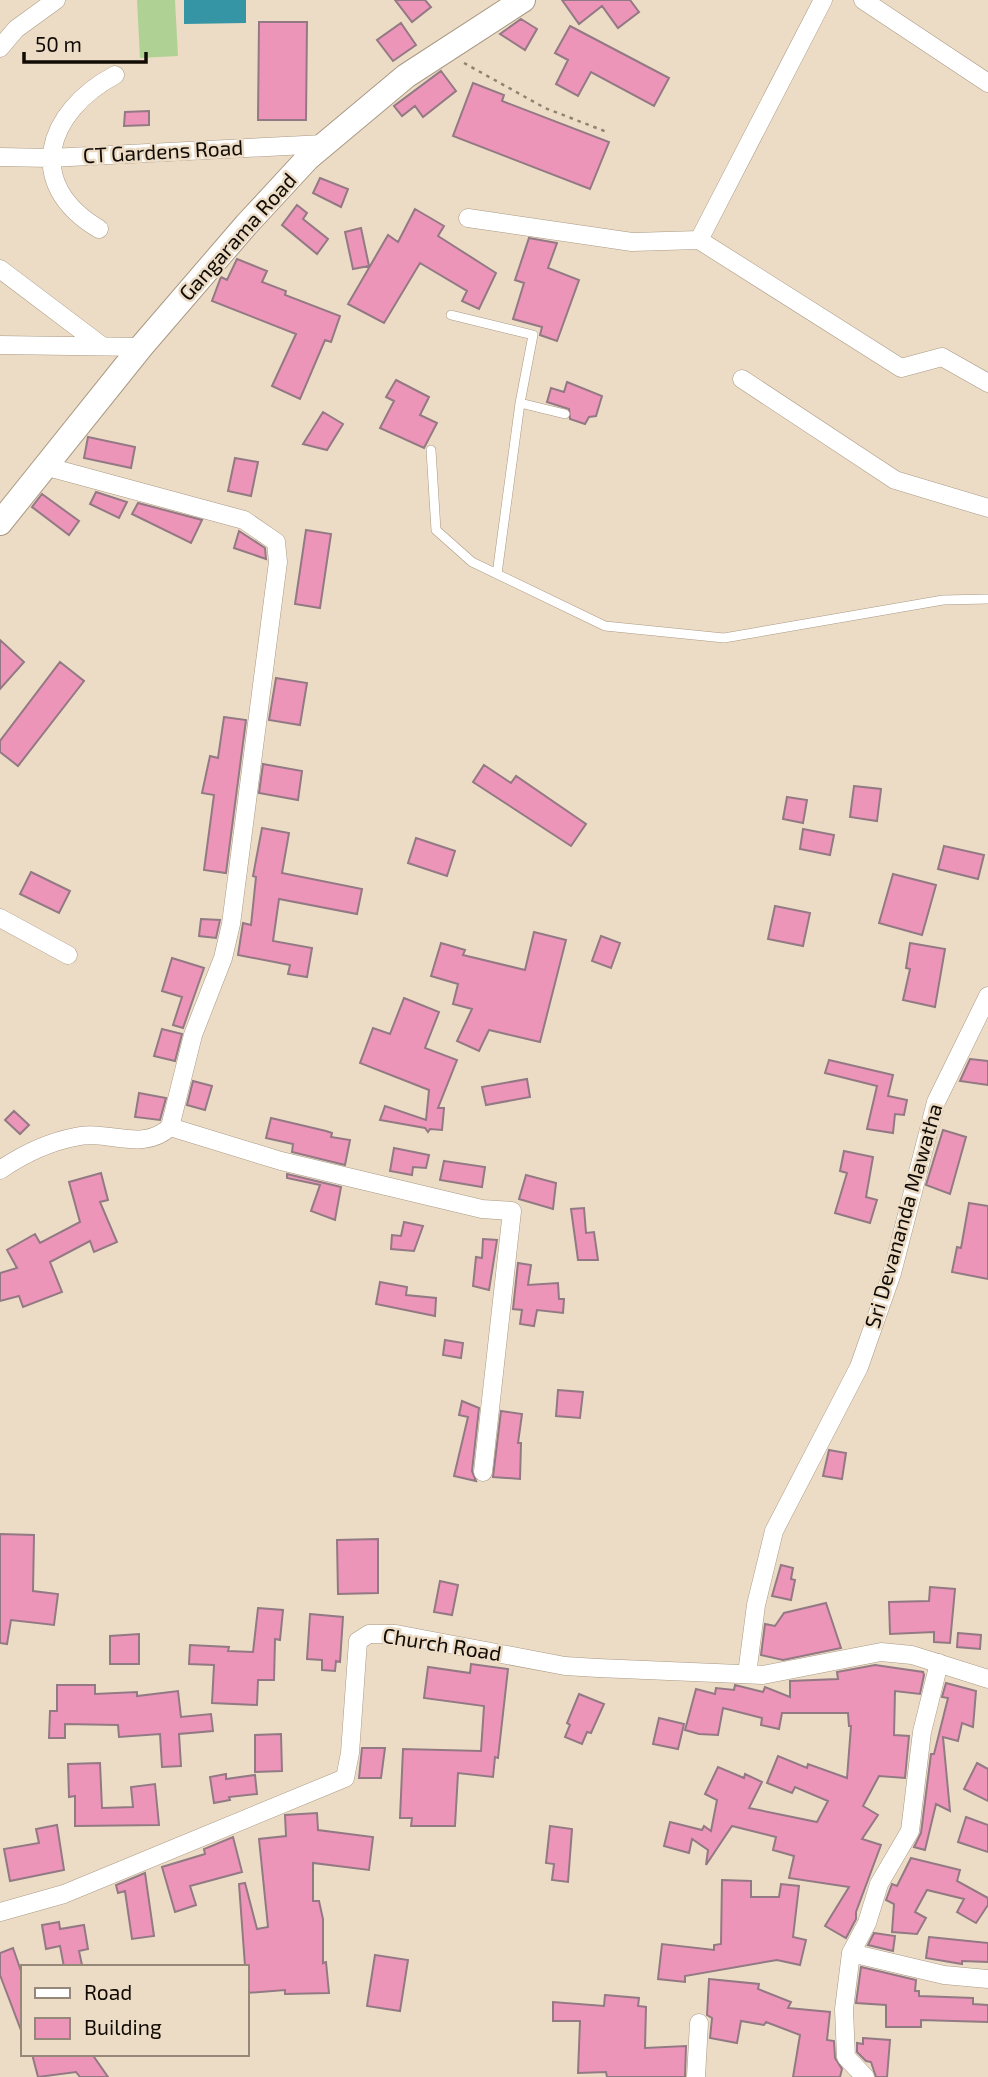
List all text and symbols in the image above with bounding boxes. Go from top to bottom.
scale bar [24,21,147,65]
text: 50 m [35,31,82,56]
street label: CT Gardens Road [82,134,244,167]
street label: Gangarama Road [173,167,301,305]
street label: Sri Devananda Mawatha [859,1100,947,1331]
street label: Church Road [381,1622,503,1665]
legend [21,1965,248,2056]
text: Road [84,1979,132,2004]
text: Building [84,2014,162,2039]

